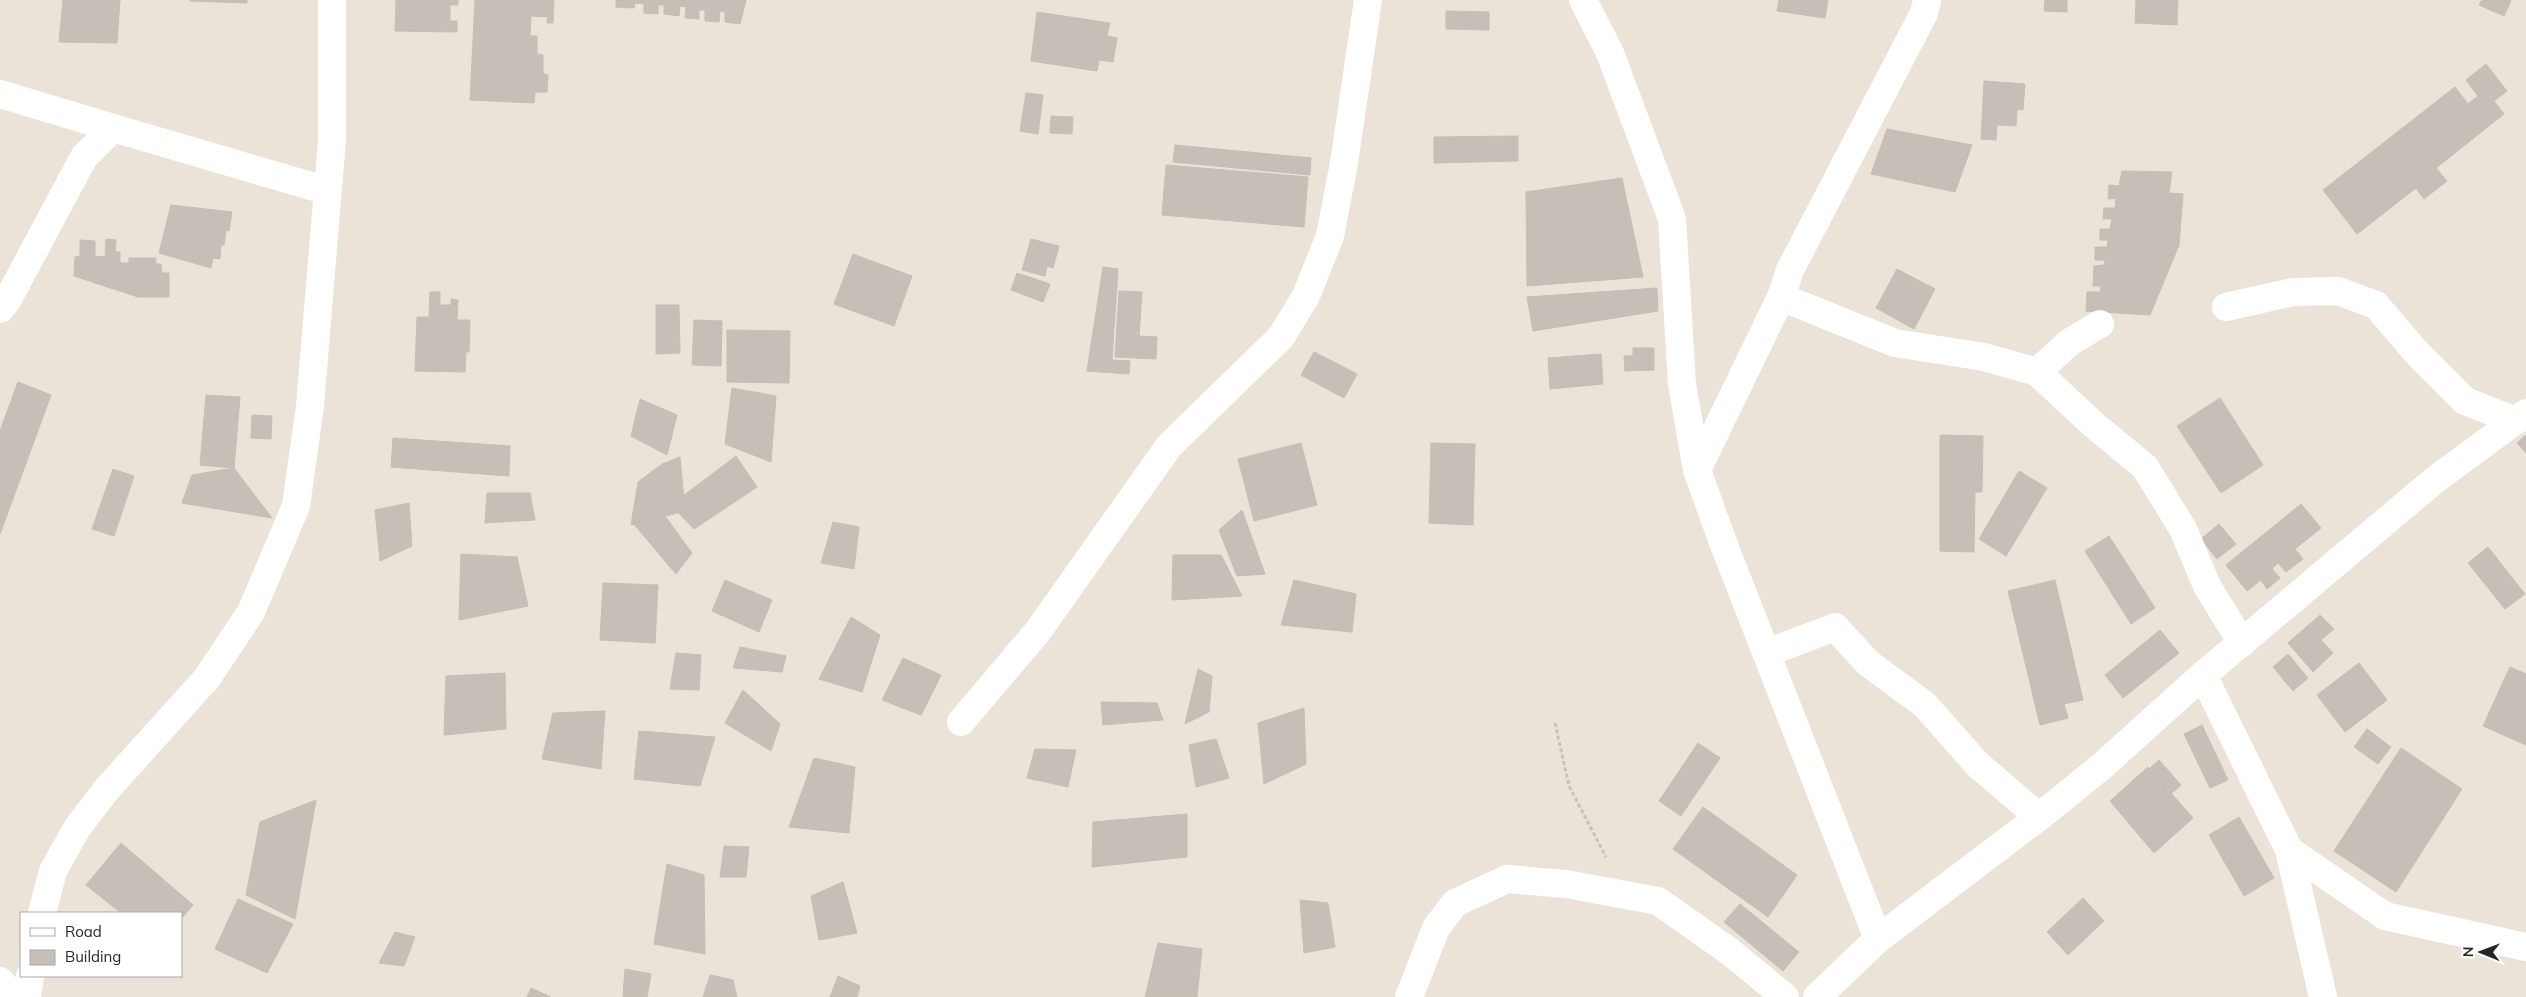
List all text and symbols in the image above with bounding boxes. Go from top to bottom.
legend [20,912,182,977]
text: Road [65,922,102,941]
north arrow [2456,927,2506,977]
text: N [2459,946,2477,957]
text: Building [65,947,121,966]

